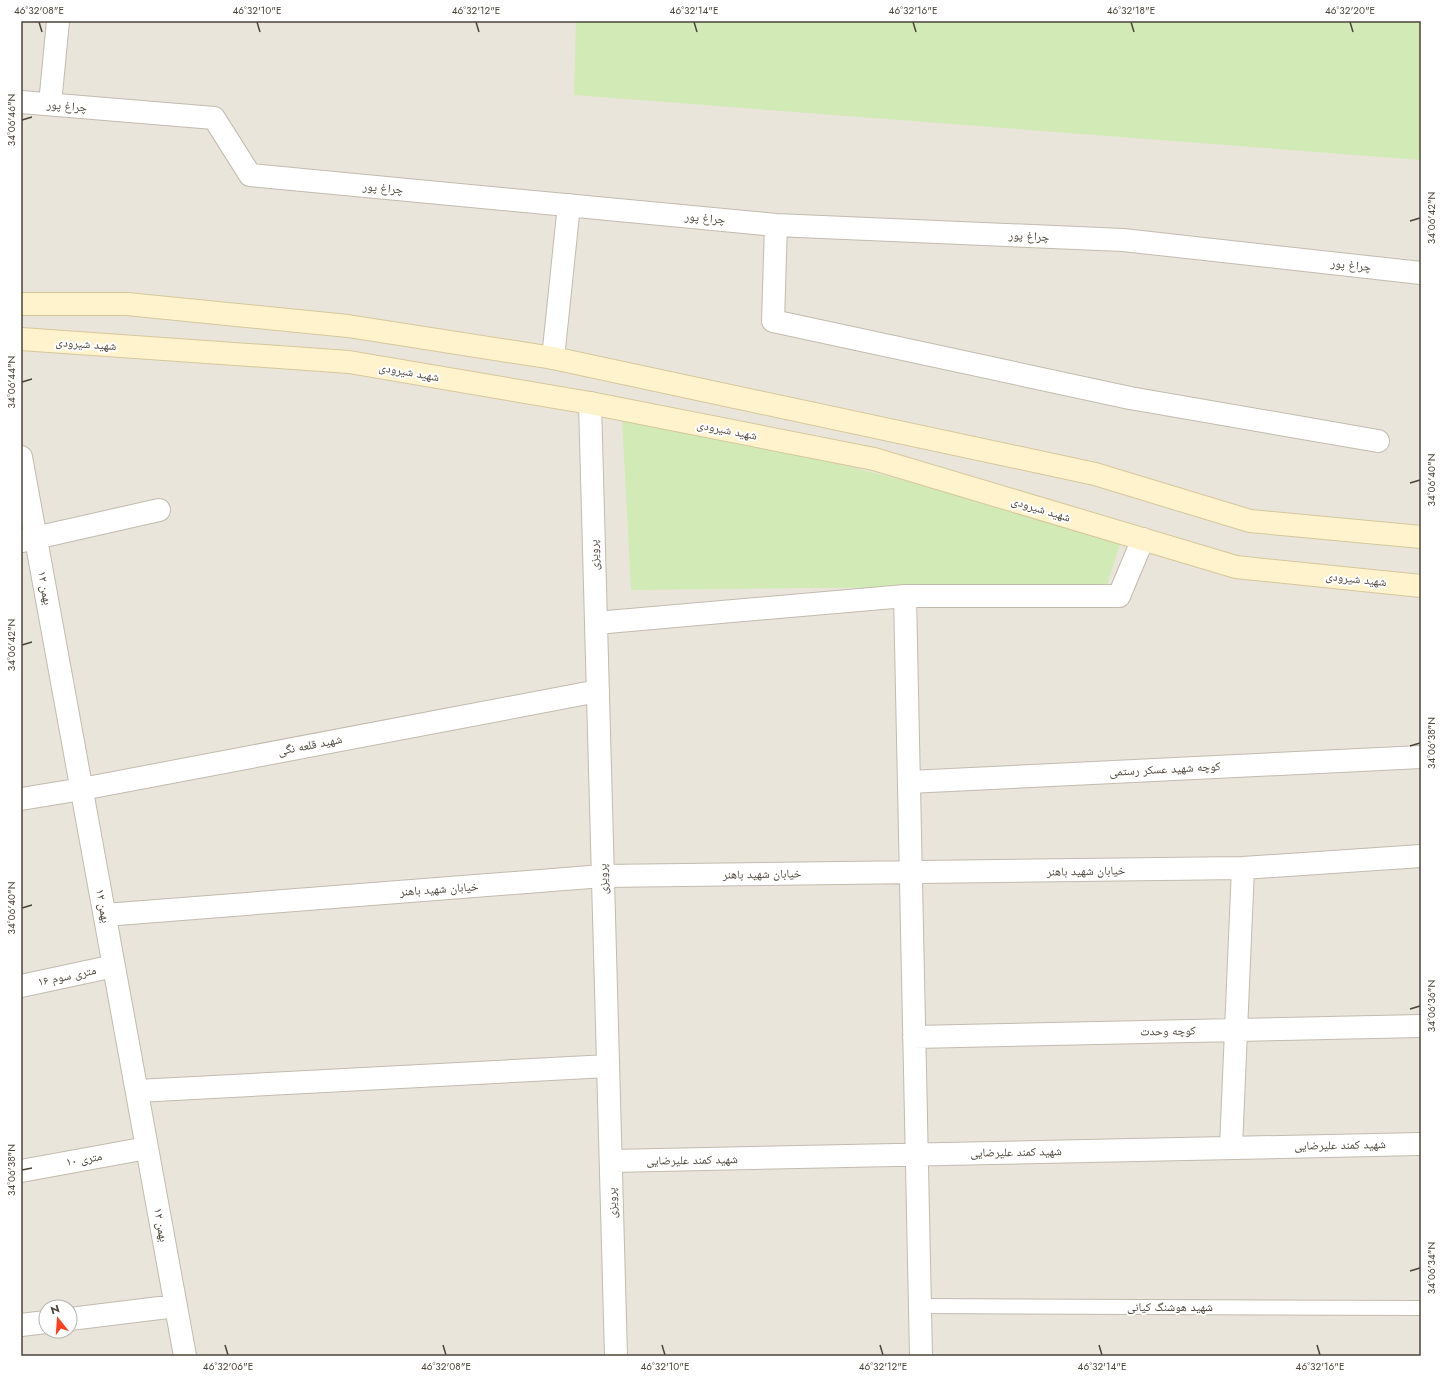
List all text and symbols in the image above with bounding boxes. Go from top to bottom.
text: 46°32'08"E [14,3,64,18]
text: 46°32'10"E [232,3,282,18]
text: 46°32'12"E [452,3,500,18]
text: 46°32'14"E [670,3,718,18]
text: 46°32'16"E [889,3,937,18]
text: 46°32'18"E [1107,3,1155,18]
text: 46°32'20"E [1325,3,1375,18]
text: 34°06'46"N [4,94,19,146]
street label: چراغ پور [45,95,88,117]
street label: چراغ پور [361,177,404,199]
text: 34°06'42"N [1424,192,1439,244]
street label: چراغ پور [683,207,726,229]
street label: چراغ پور [1007,226,1050,246]
street label: چراغ پور [1329,254,1372,276]
street label: شهید شیرودی [55,333,117,355]
text: 34°06'44"N [4,356,19,408]
street label: شهید شیرودی [377,358,441,386]
street label: شهید شیرودی [695,415,759,445]
text: 34°06'40"N [1424,454,1439,506]
street label: شهید شیرودی [1009,491,1073,527]
street label: پرویزی [584,539,604,571]
street label: شهید شیرودی [1325,567,1387,591]
street label: ۱۲ بهمن [33,570,57,606]
text: 34°06'42"N [4,619,19,671]
text: 34°06'38"N [1424,717,1439,769]
street label: شهید قلعه نگی [276,730,344,760]
street label: کوچه شهید عسکر رستمی [1109,757,1221,781]
street label: خیابان شهید باهنر [1045,861,1126,881]
street label: پرویزی [593,863,613,895]
street label: خیابان شهید باهنر [721,864,802,884]
street label: خیابان شهید باهنر [398,877,479,901]
text: 34°06'40"N [4,882,19,934]
street label: ۱۲ بهمن [91,888,115,924]
street label: ۱۶ متری سوم [36,961,98,991]
text: 34°06'36"N [1424,980,1439,1032]
street label: کوچه وحدت [1140,1022,1196,1040]
street label: شهید کمند علیرضایی [1294,1135,1386,1155]
street label: شهید کمند علیرضایی [970,1142,1062,1162]
text: 34°06'38"N [4,1144,19,1196]
street label: ۱۰ متری [64,1147,104,1171]
street label: شهید کمند علیرضایی [646,1150,738,1170]
street label: پرویزی [602,1187,622,1219]
street label: ۱۲ بهمن [149,1207,173,1243]
text: 34°06'34"N [1424,1242,1439,1294]
street label: شهید هوشنگ کیانی [1127,1298,1213,1316]
north arrow [38,1299,78,1339]
text: N [49,1301,62,1318]
text: 46°32'06"E [203,1359,253,1374]
text: 46°32'08"E [421,1359,471,1374]
text: 46°32'10"E [640,1359,690,1374]
text: 46°32'12"E [859,1359,907,1374]
text: 46°32'14"E [1078,1359,1126,1374]
text: 46°32'16"E [1296,1359,1344,1374]

